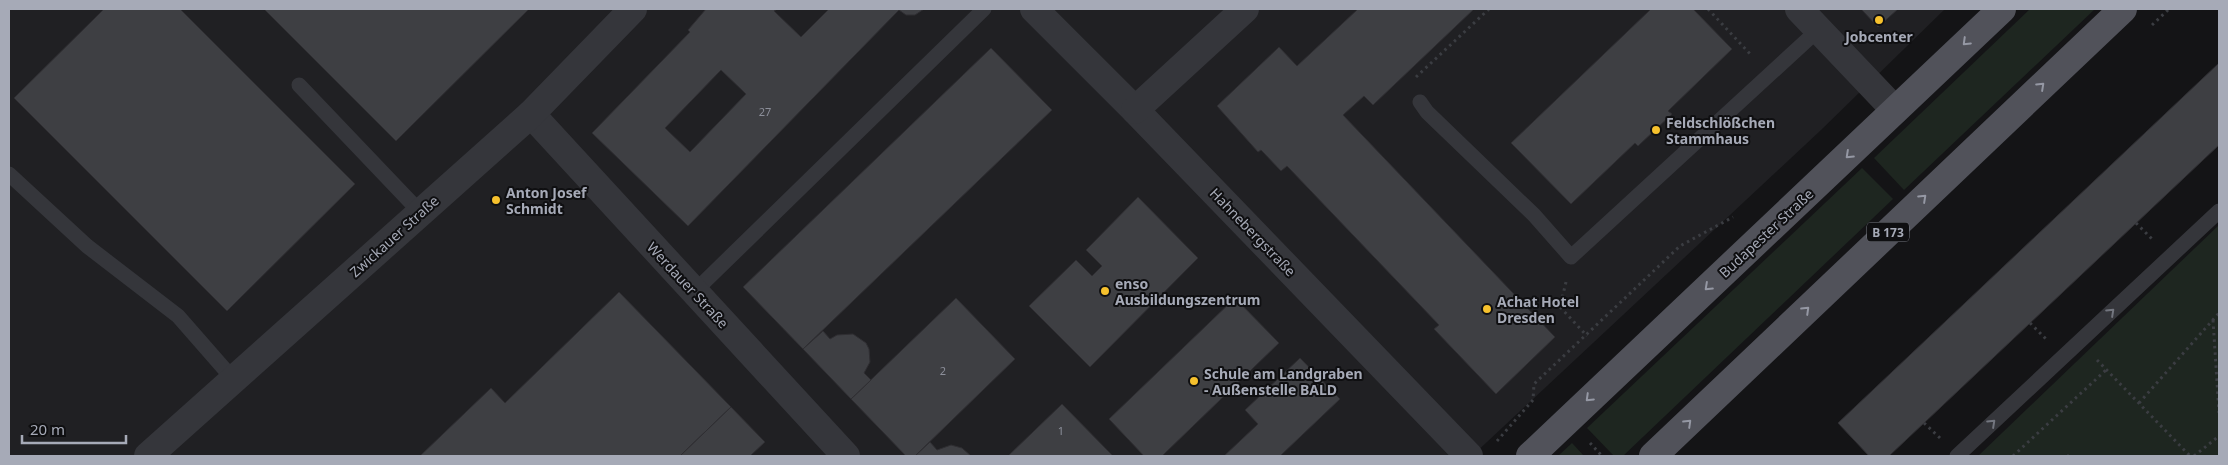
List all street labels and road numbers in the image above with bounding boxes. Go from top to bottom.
street label: Hahnebergstraße [1206,184,1300,280]
street label: Budapester Straße [1715,184,1817,282]
street label: Zwickauer Straße [345,191,443,281]
road number: B 173 [1867,222,1909,242]
street label: Werdauer Straße [643,238,733,332]

